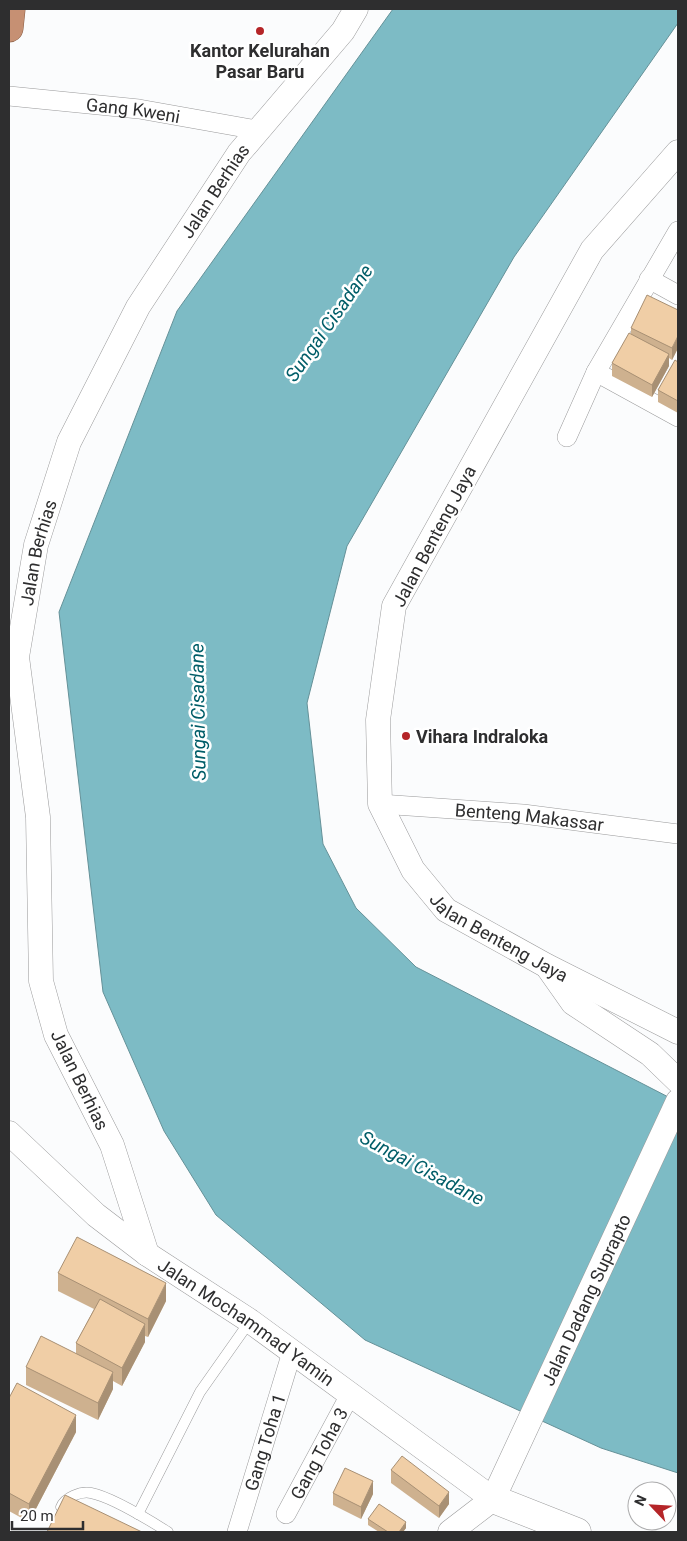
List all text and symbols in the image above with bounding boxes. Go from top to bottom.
marker: Kantor Kelurahan Pasar Baru [254,25,266,37]
place label: Kantor Kelurahan Pasar Baru [190,40,330,82]
street label: Gang Kweni [85,93,182,127]
street label: Jalan Berhias [176,139,253,242]
water label: Sungai Cisadane [280,260,378,386]
street label: Jalan Benteng Jaya [388,462,480,610]
street label: Jalan Berhias [15,497,60,607]
water label: Sungai Cisadane [185,643,211,781]
place label: Vihara Indraloka [416,726,549,747]
marker: Vihara Indraloka [400,730,412,742]
street label: Benteng Makassar [454,799,605,835]
street label: Jalan Benteng Jaya [426,889,572,985]
street label: Jalan Berhias [47,1027,113,1133]
water label: Sungai Cisadane [356,1126,488,1210]
street label: Jalan Dadang Suprapto [537,1211,635,1389]
street label: Jalan Mochammad Yamin [154,1254,339,1390]
street label: Gang Toha 1 [240,1391,289,1493]
street label: Gang Toha 3 [286,1404,352,1503]
north arrow [627,1481,677,1531]
text: N [631,1493,650,1508]
scale bar [12,1498,84,1530]
text: 20 m [20,1507,54,1525]

